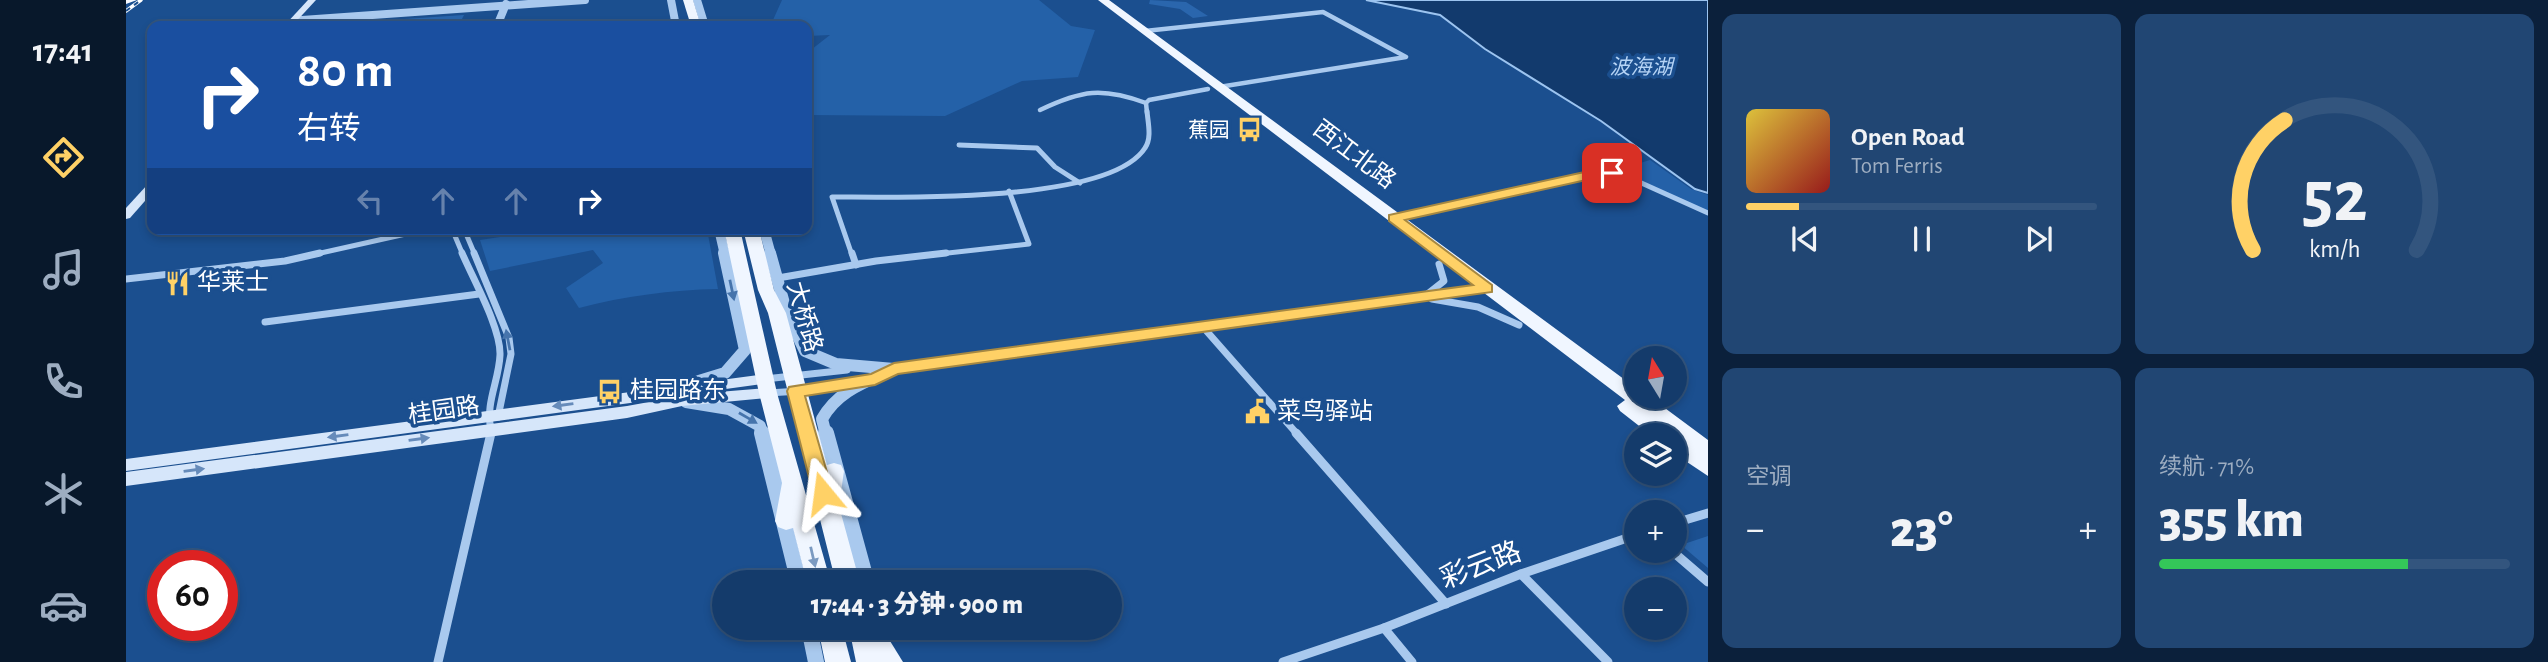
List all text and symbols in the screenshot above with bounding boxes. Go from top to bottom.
text: 17:41 [33,35,93,67]
text: 80 m [297,47,394,96]
icon: right [182,49,273,140]
water label: 波海湖 [1610,56,1675,78]
text: 右转 [297,113,361,145]
street label: 西江北路 [1308,115,1401,193]
bus stop icon: 蕉园 [1236,116,1264,144]
place label: 蕉园 [1188,119,1230,141]
text: Open Road [1851,124,1965,150]
icon: directions [39,133,88,182]
pin [1582,143,1642,203]
icon: arrive [1593,154,1631,192]
text: Tom Ferris [1851,155,1943,178]
text: 52 [2302,162,2367,235]
icon: left [351,182,389,220]
icon: ahead [424,182,462,220]
icon: ahead [497,182,535,220]
icon: right [570,182,608,220]
icon: previous [1786,220,1824,258]
icon: pause [1903,220,1941,258]
icon: next [2020,220,2058,258]
text: km/h [2309,237,2360,262]
icon: music [39,245,88,294]
restaurant icon: 华莱士 [163,269,191,297]
place label: 华莱士 [197,269,269,295]
one-way arrow [726,279,737,301]
street label: 大桥路 [783,279,827,355]
one-way arrow [503,329,514,351]
north arrow [1624,346,1687,410]
map controls [1624,346,1687,640]
icon: phone [39,357,88,406]
bus stop icon: 桂园路东 [596,377,624,405]
place label: 桂园路东 [630,377,726,403]
street label: 桂园路 [406,392,481,428]
public building icon: 菜鸟驿站 [1243,398,1271,426]
place label: 菜鸟驿站 [1277,398,1373,424]
one-way arrow [552,400,574,411]
one-way arrow [738,412,757,424]
button: layers [1624,423,1687,486]
one-way arrow [327,431,349,442]
one-way arrow [408,434,430,445]
position arrow [786,456,860,530]
text: 续航 · 71% [2159,456,2254,479]
one-way arrow [183,464,205,475]
text: 空调 [1746,466,1792,489]
icon: climate [39,469,88,518]
text: 355 km [2159,494,2304,546]
button: + [1624,500,1687,563]
text: 23° [1890,504,1953,556]
text: − [1746,511,1764,549]
text: + [2079,511,2097,549]
street label: 彩云路 [1436,536,1525,594]
one-way arrow [807,546,818,568]
speed limit sign: 60 [147,550,238,641]
button: − [1624,577,1687,640]
icon: car [39,581,88,630]
text: 17:44 · 3 分钟 · 900 m [811,592,1023,618]

